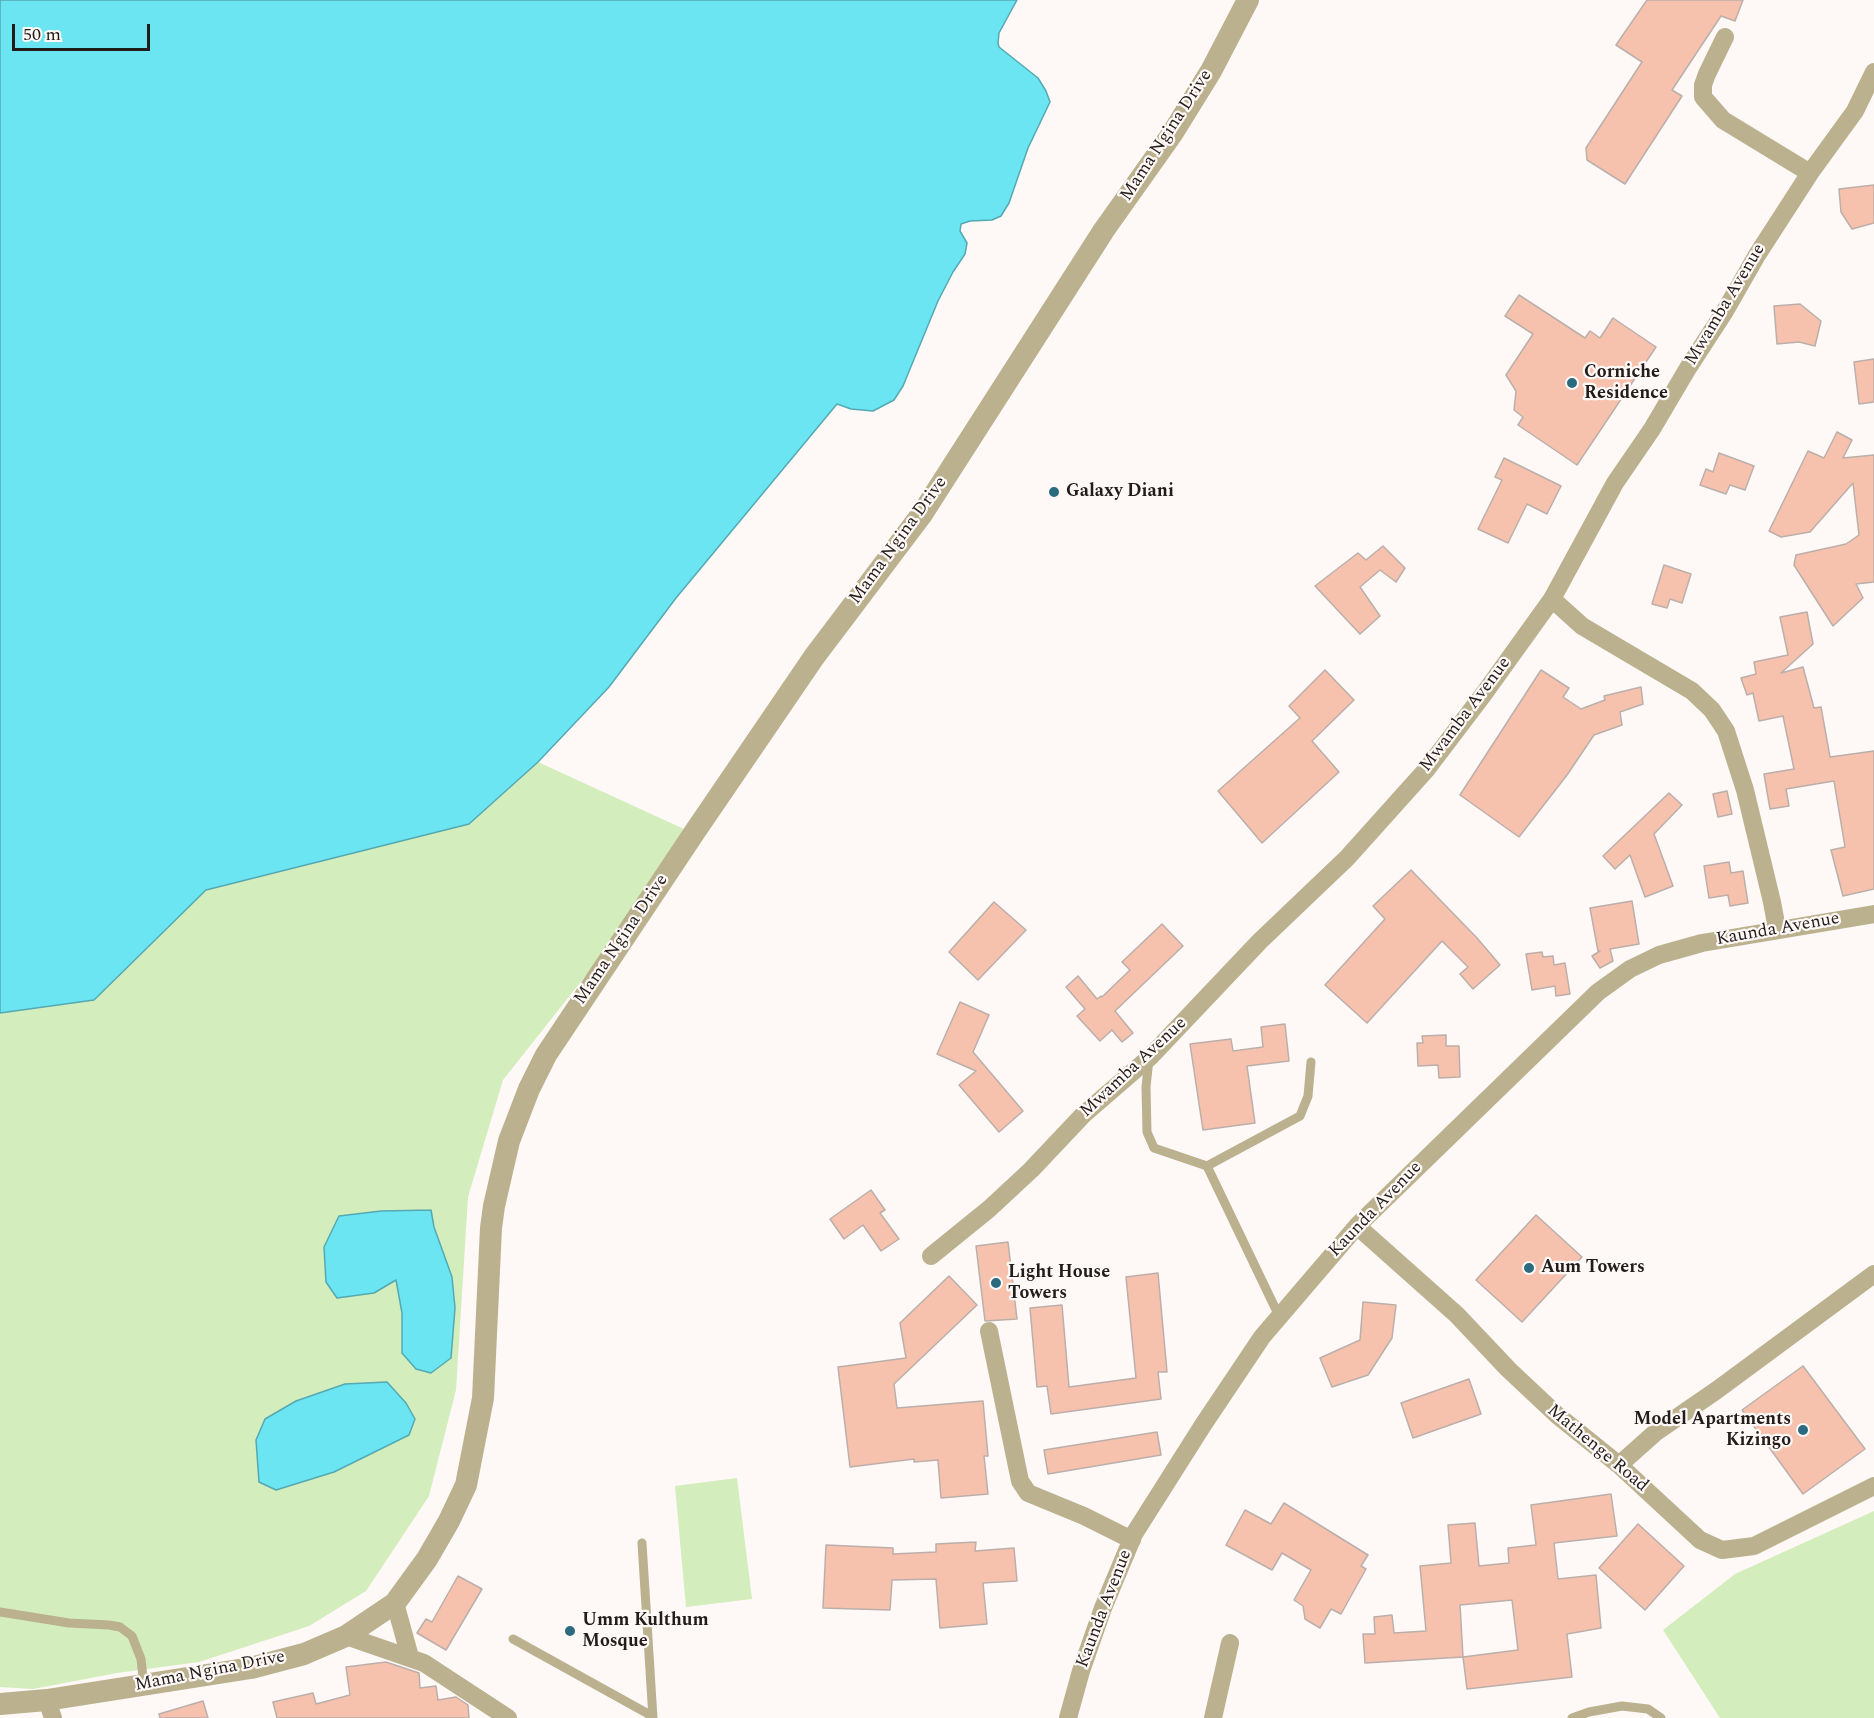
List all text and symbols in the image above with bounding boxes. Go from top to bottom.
scale bar [15,12,153,50]
text: 50 m [23,21,61,48]
street label: Mama Ngina Drive [1116,66,1218,206]
street label: Mwamba Avenue [1681,240,1771,370]
place label: Corniche Residence [1584,362,1668,404]
marker: Corniche Residence [1565,376,1579,390]
street label: Mama Ngina Drive [845,473,953,609]
place label: Galaxy Diani [1066,481,1174,503]
marker: Galaxy Diani [1047,485,1061,499]
street label: Mwamba Avenue [1416,653,1516,777]
street label: Mama Ngina Drive [570,871,674,1009]
street label: Kaunda Avenue [1715,909,1841,951]
street label: Mwamba Avenue [1076,1013,1192,1123]
street label: Kaunda Avenue [1325,1158,1427,1262]
place label: Aum Towers [1541,1257,1645,1279]
marker: Aum Towers [1522,1261,1536,1275]
place label: Light House Towers [1008,1262,1110,1304]
marker: Light House Towers [989,1276,1003,1290]
street label: Mathenge Road [1542,1400,1652,1498]
place label: Model Apartments Kizingo [1634,1409,1791,1452]
marker: Model Apartments Kizingo [1796,1423,1810,1437]
street label: Kaunda Avenue [1073,1547,1137,1671]
place label: Umm Kulthum Mosque [582,1610,709,1652]
marker: Umm Kulthum Mosque [563,1624,577,1638]
street label: Mama Ngina Drive [133,1647,287,1697]

